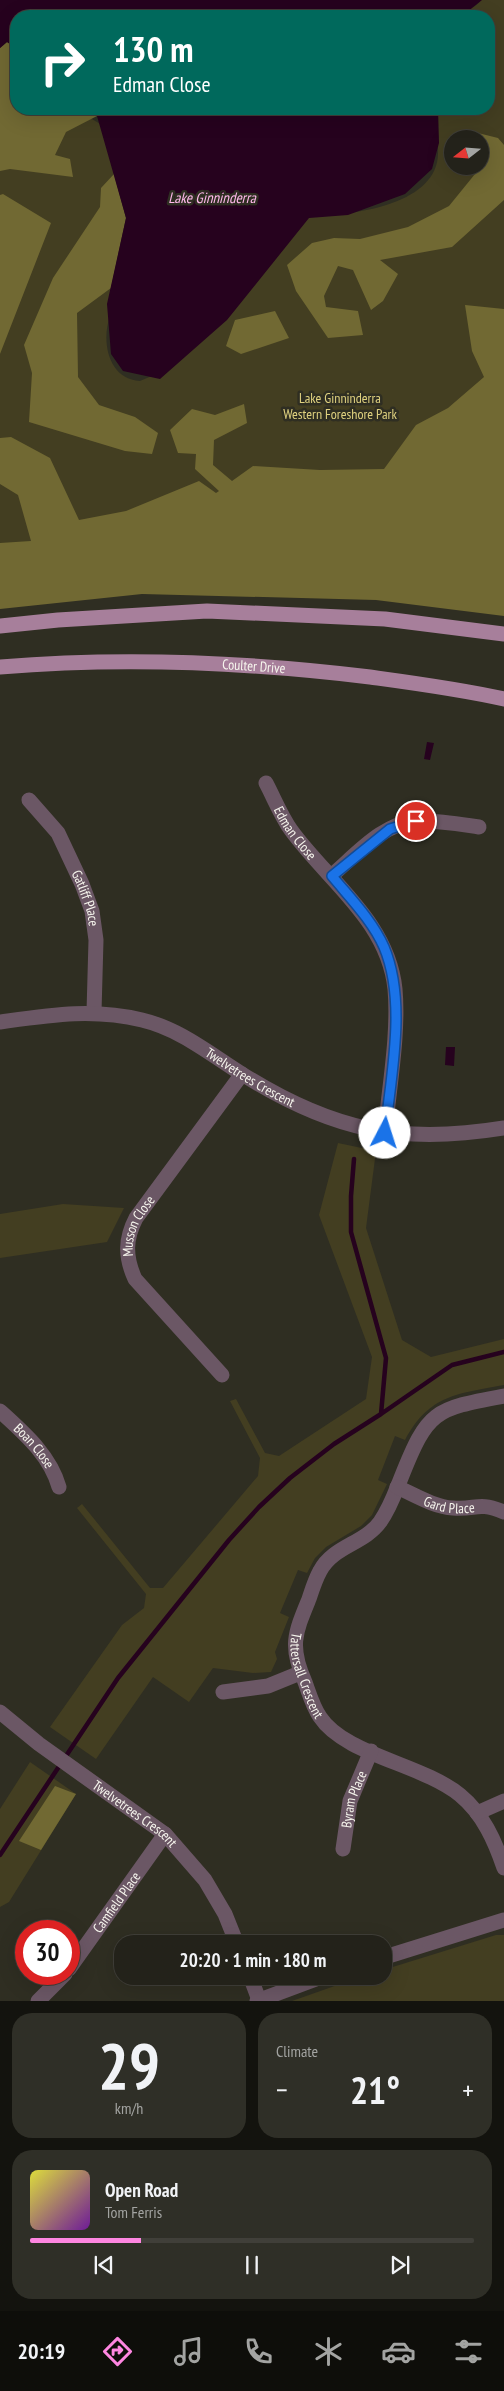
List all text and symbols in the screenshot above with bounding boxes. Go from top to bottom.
text: 130 m [113,26,194,72]
icon: right [30,30,95,95]
text: Edman Close [113,70,211,98]
north arrow [444,130,489,175]
map controls [444,130,489,175]
water label: Lake Ginninderra [168,188,257,207]
park label: Lake Ginninderra Western Foreshore Park [283,389,397,423]
street label: Coulter Drive [222,655,286,677]
pin [395,800,437,842]
street label: Edman Close [270,803,321,864]
icon: arrive [402,807,430,835]
street label: Gatliff Place [68,867,103,928]
street label: Twelvetrees Crescent [202,1043,298,1111]
position arrow [358,1106,410,1158]
street label: Musson Close [118,1192,159,1257]
street label: Boan Close [10,1419,59,1472]
street label: Gard Place [421,1492,476,1517]
street label: Tattersall Crescent [286,1631,328,1722]
street label: Byram Place [337,1768,371,1829]
street label: Twelvetrees Crescent [89,1776,181,1851]
street label: Camfield Place [89,1868,145,1936]
speed limit sign: 30 [15,1920,80,1985]
text: 20:20 · 1 min · 180 m [180,1948,326,1972]
text: 29 [98,2023,160,2107]
text: Climate [276,2041,318,2061]
text: 21° [350,2065,400,2114]
text: − [276,2071,288,2108]
text: + [462,2071,474,2108]
text: km/h [115,2098,143,2118]
text: Open Road [105,2178,178,2202]
text: Tom Ferris [105,2202,162,2222]
icon: previous [90,2251,118,2279]
icon: pause [238,2251,266,2279]
icon: next [386,2251,414,2279]
icon: directions [100,2334,135,2369]
icon: music [171,2334,206,2369]
icon: phone [241,2334,276,2369]
icon: climate [311,2334,346,2369]
icon: car [381,2334,416,2369]
icon: filters [451,2334,486,2369]
text: 20:19 [18,2337,65,2365]

